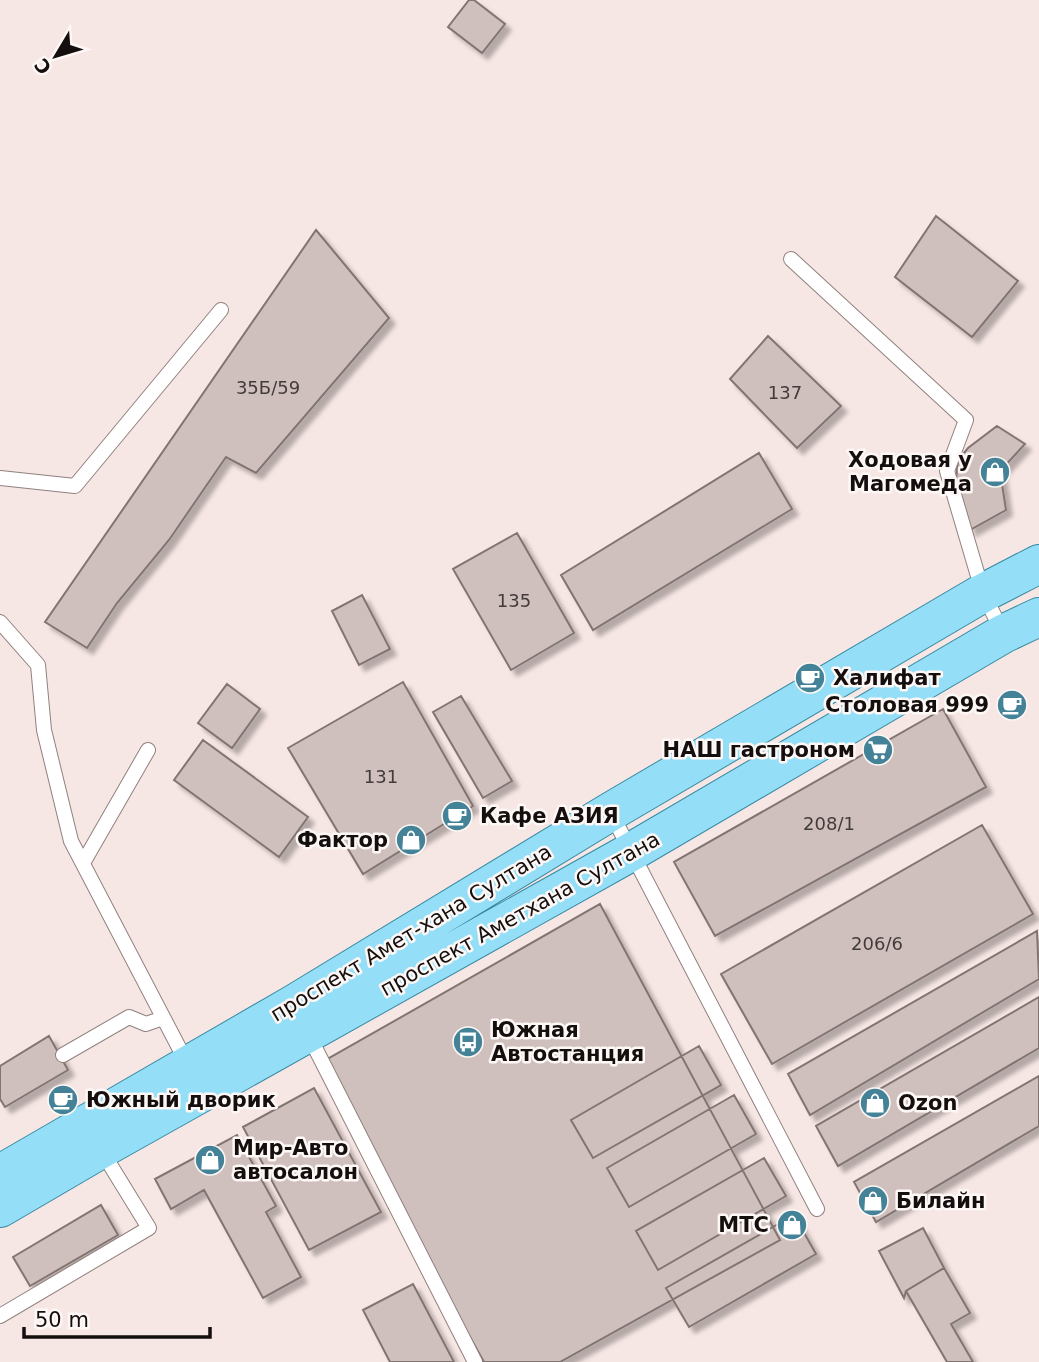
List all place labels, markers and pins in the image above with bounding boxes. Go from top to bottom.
place label: Ходовая у Магомеда [848,448,972,496]
shop icon: Ходовая у Магомеда [978,455,1012,489]
cafe icon: Халифат [793,661,827,695]
place label: Халифат [833,666,941,690]
cafe icon: Столовая 999 [995,688,1029,722]
place label: Столовая 999 [825,693,989,717]
supermarket icon: НАШ гастроном [861,733,895,767]
place label: НАШ гастроном [663,738,855,762]
cafe icon: Кафе АЗИЯ [440,799,474,833]
place label: Кафе АЗИЯ [480,804,619,828]
shop icon: Фактор [394,823,428,857]
place label: Фактор [297,828,388,852]
place label: Южная Автостанция [491,1018,644,1066]
bus stop icon: Южная Автостанция [451,1025,485,1059]
cafe icon: Южный дворик [46,1083,80,1117]
shop icon: Ozon [858,1086,892,1120]
place label: Южный дворик [86,1088,276,1112]
place label: Ozon [898,1091,957,1115]
place label: Мир-Авто автосалон [233,1136,358,1184]
shop icon: Мир-Авто автосалон [193,1143,227,1177]
shop icon: Билайн [856,1184,890,1218]
place label: Билайн [896,1189,986,1213]
shop icon: МТС [775,1208,809,1242]
place label: МТС [718,1213,769,1237]

